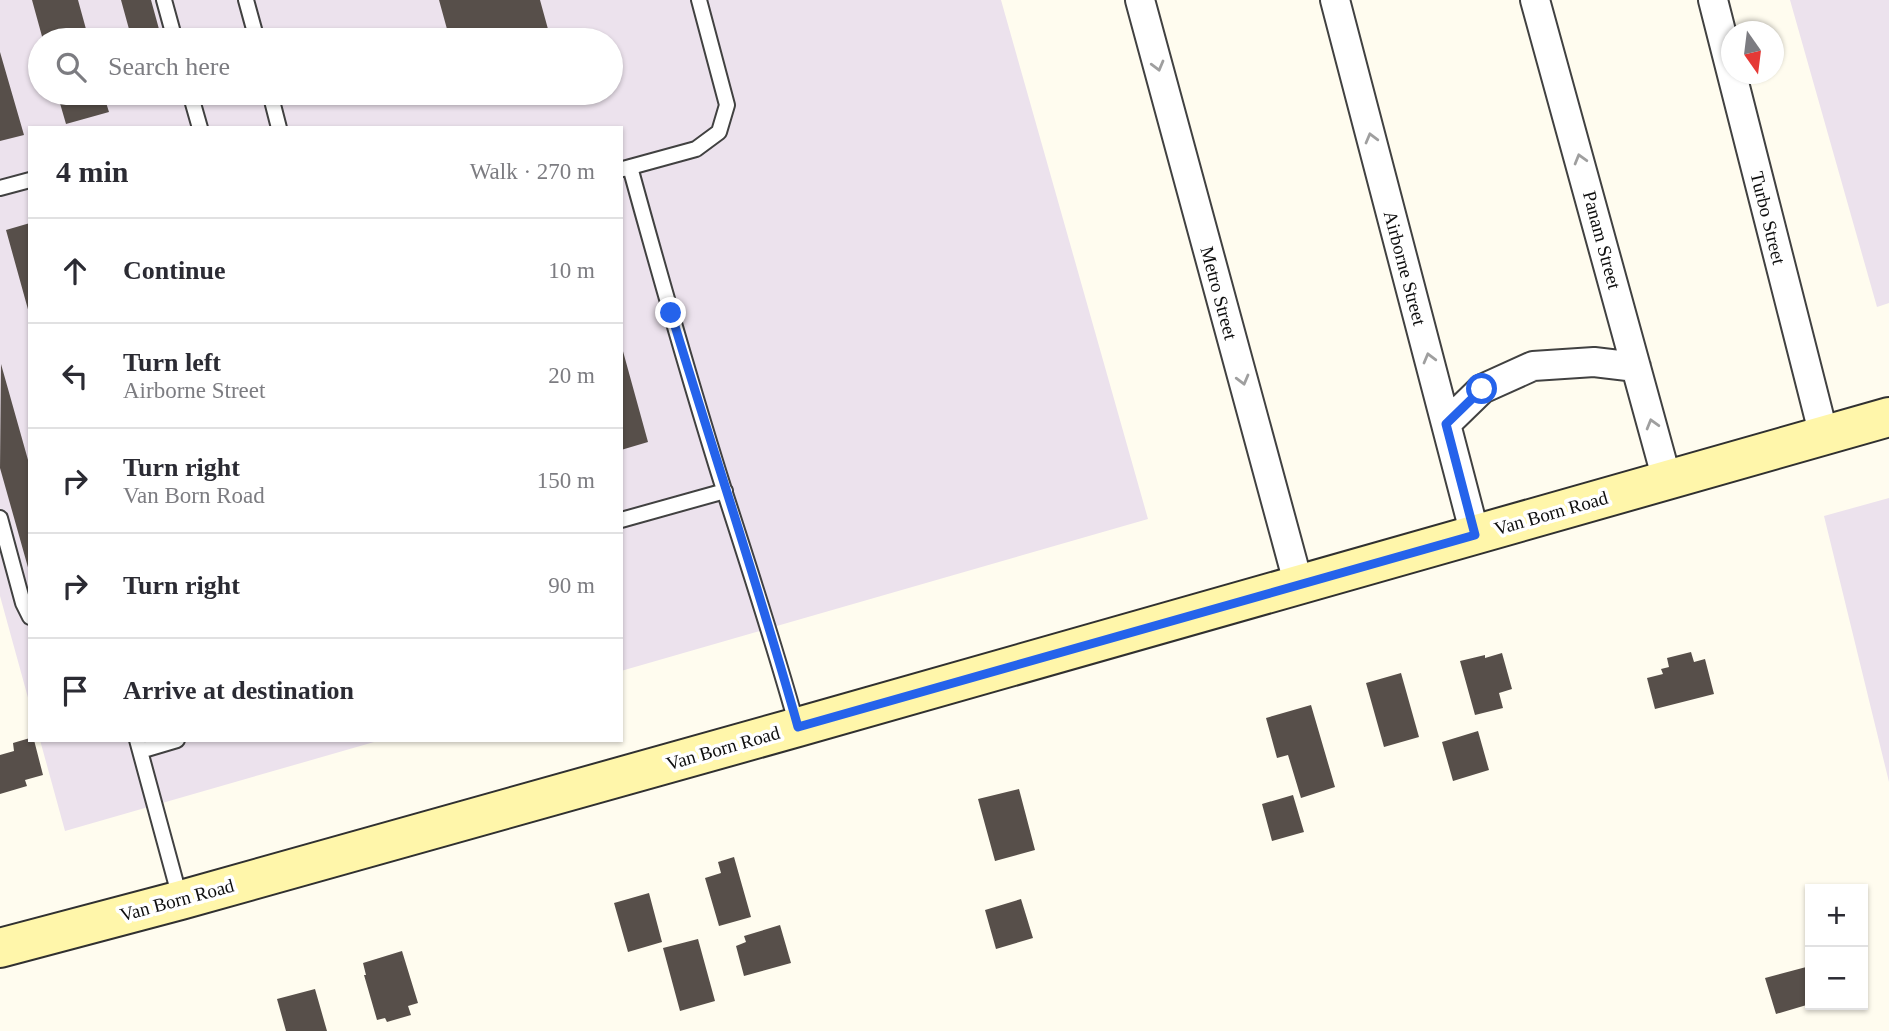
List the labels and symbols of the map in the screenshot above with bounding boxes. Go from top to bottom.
north arrow [1721,21,1784,84]
one-way arrow [1149,60,1164,72]
one-way arrow [1365,132,1379,144]
one-way arrow [1574,154,1589,166]
street label: Turbo Street [1746,169,1790,267]
street label: Panam Street [1579,189,1625,292]
street label: Airborne Street [1380,208,1431,328]
street label: Metro Street [1196,244,1242,343]
route end [655,297,686,328]
one-way arrow [1422,352,1437,364]
route start [1466,373,1497,404]
one-way arrow [1235,374,1249,386]
one-way arrow [1645,418,1660,430]
street label: Van Born Road [1492,487,1611,539]
street label: Van Born Road [664,722,783,774]
street label: Van Born Road [118,875,237,925]

